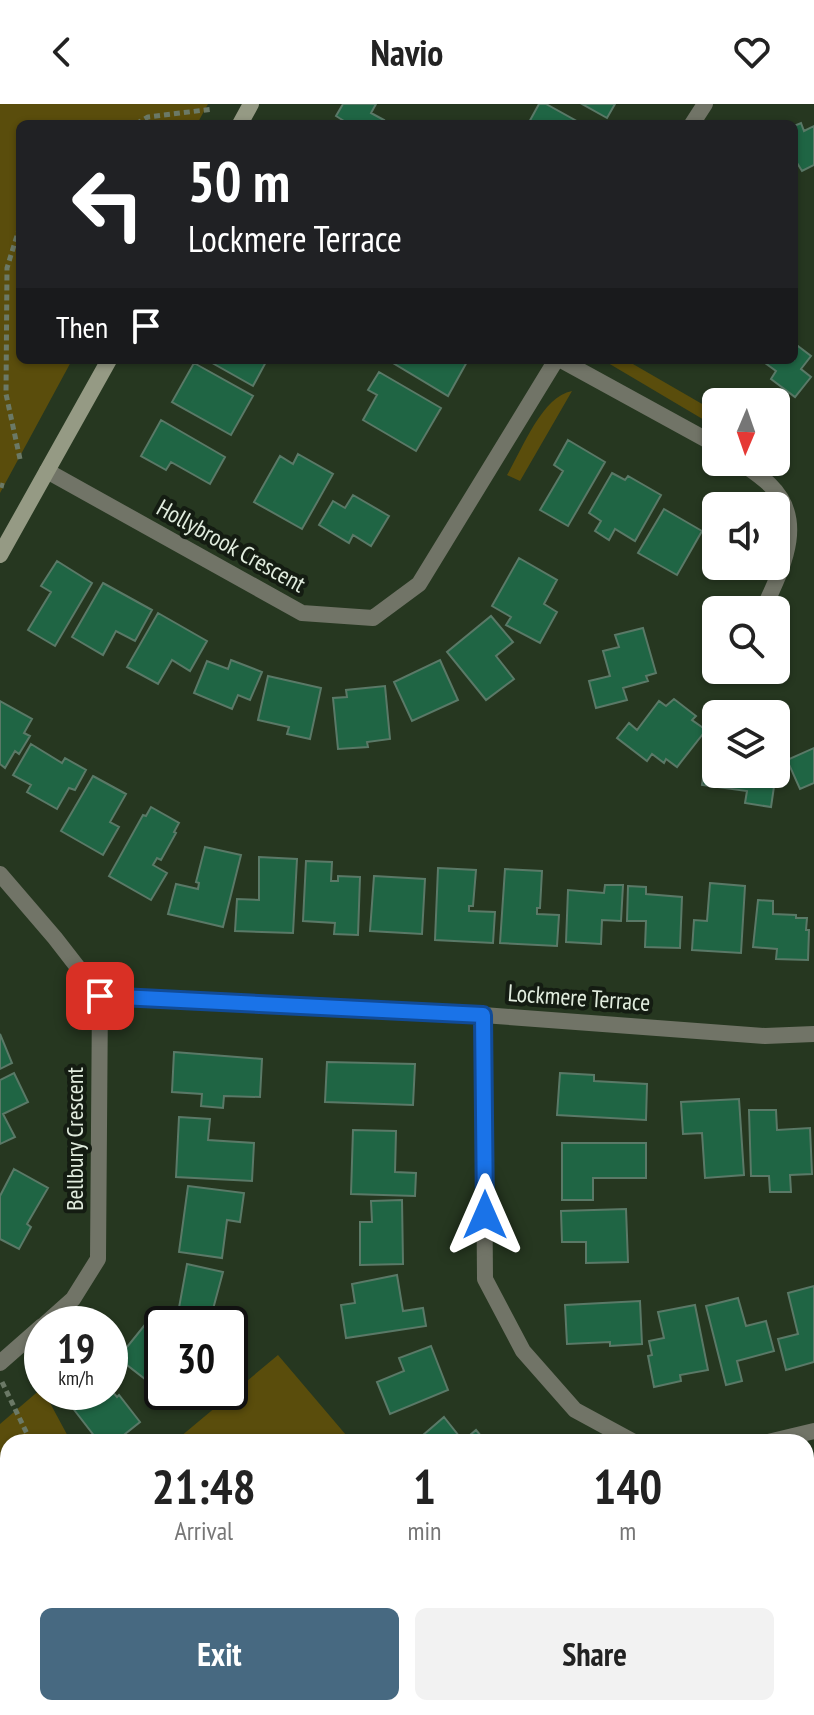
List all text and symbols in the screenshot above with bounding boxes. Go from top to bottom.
text: Navio [371,29,443,76]
icon: back [40,30,84,74]
icon: heart [730,30,774,74]
text: 50 m [188,145,290,217]
icon: left [56,152,160,256]
text: Lockmere Terrace [188,215,402,262]
icon: arrive [124,304,168,348]
text: Then [56,307,108,346]
north arrow [702,388,790,476]
map controls [702,388,790,788]
street label: Hollybrook Crescent [151,492,311,599]
button: sound [702,492,790,580]
button: search [702,596,790,684]
button: layers [702,700,790,788]
pin [66,962,134,1030]
icon: arrive [78,974,122,1018]
street label: Lockmere Terrace [507,977,651,1018]
street label: Bellbury Crescent [59,1067,90,1211]
position arrow [443,1173,527,1257]
speed limit sign: 30 [144,1306,248,1410]
text: 19 [57,1322,95,1374]
text: km/h [58,1365,94,1391]
text: 21:48 [152,1455,256,1517]
text: 1 [413,1455,436,1517]
text: 140 [593,1455,662,1517]
text: Arrival [174,1514,233,1547]
text: min [407,1514,441,1547]
text: m [619,1514,636,1547]
button: Exit [40,1608,399,1700]
button: Share [415,1608,774,1700]

